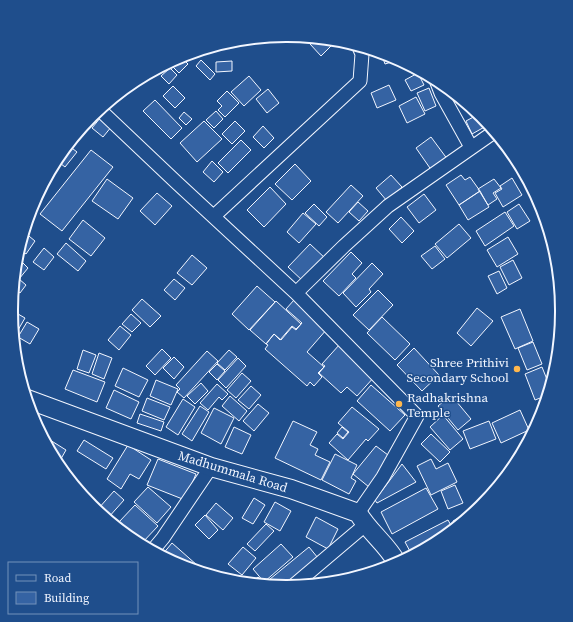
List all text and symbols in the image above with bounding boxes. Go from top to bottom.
place label: Shree Prithivi Secondary School [407,354,509,386]
marker: Shree Prithivi Secondary School [512,364,522,374]
place label: Radhakrishna Temple [407,389,489,421]
marker: Radhakrishna Temple [394,399,404,409]
street label: Madhummala Road [176,447,290,496]
legend [8,562,138,614]
text: Road [44,570,71,586]
text: Building [44,590,89,606]

